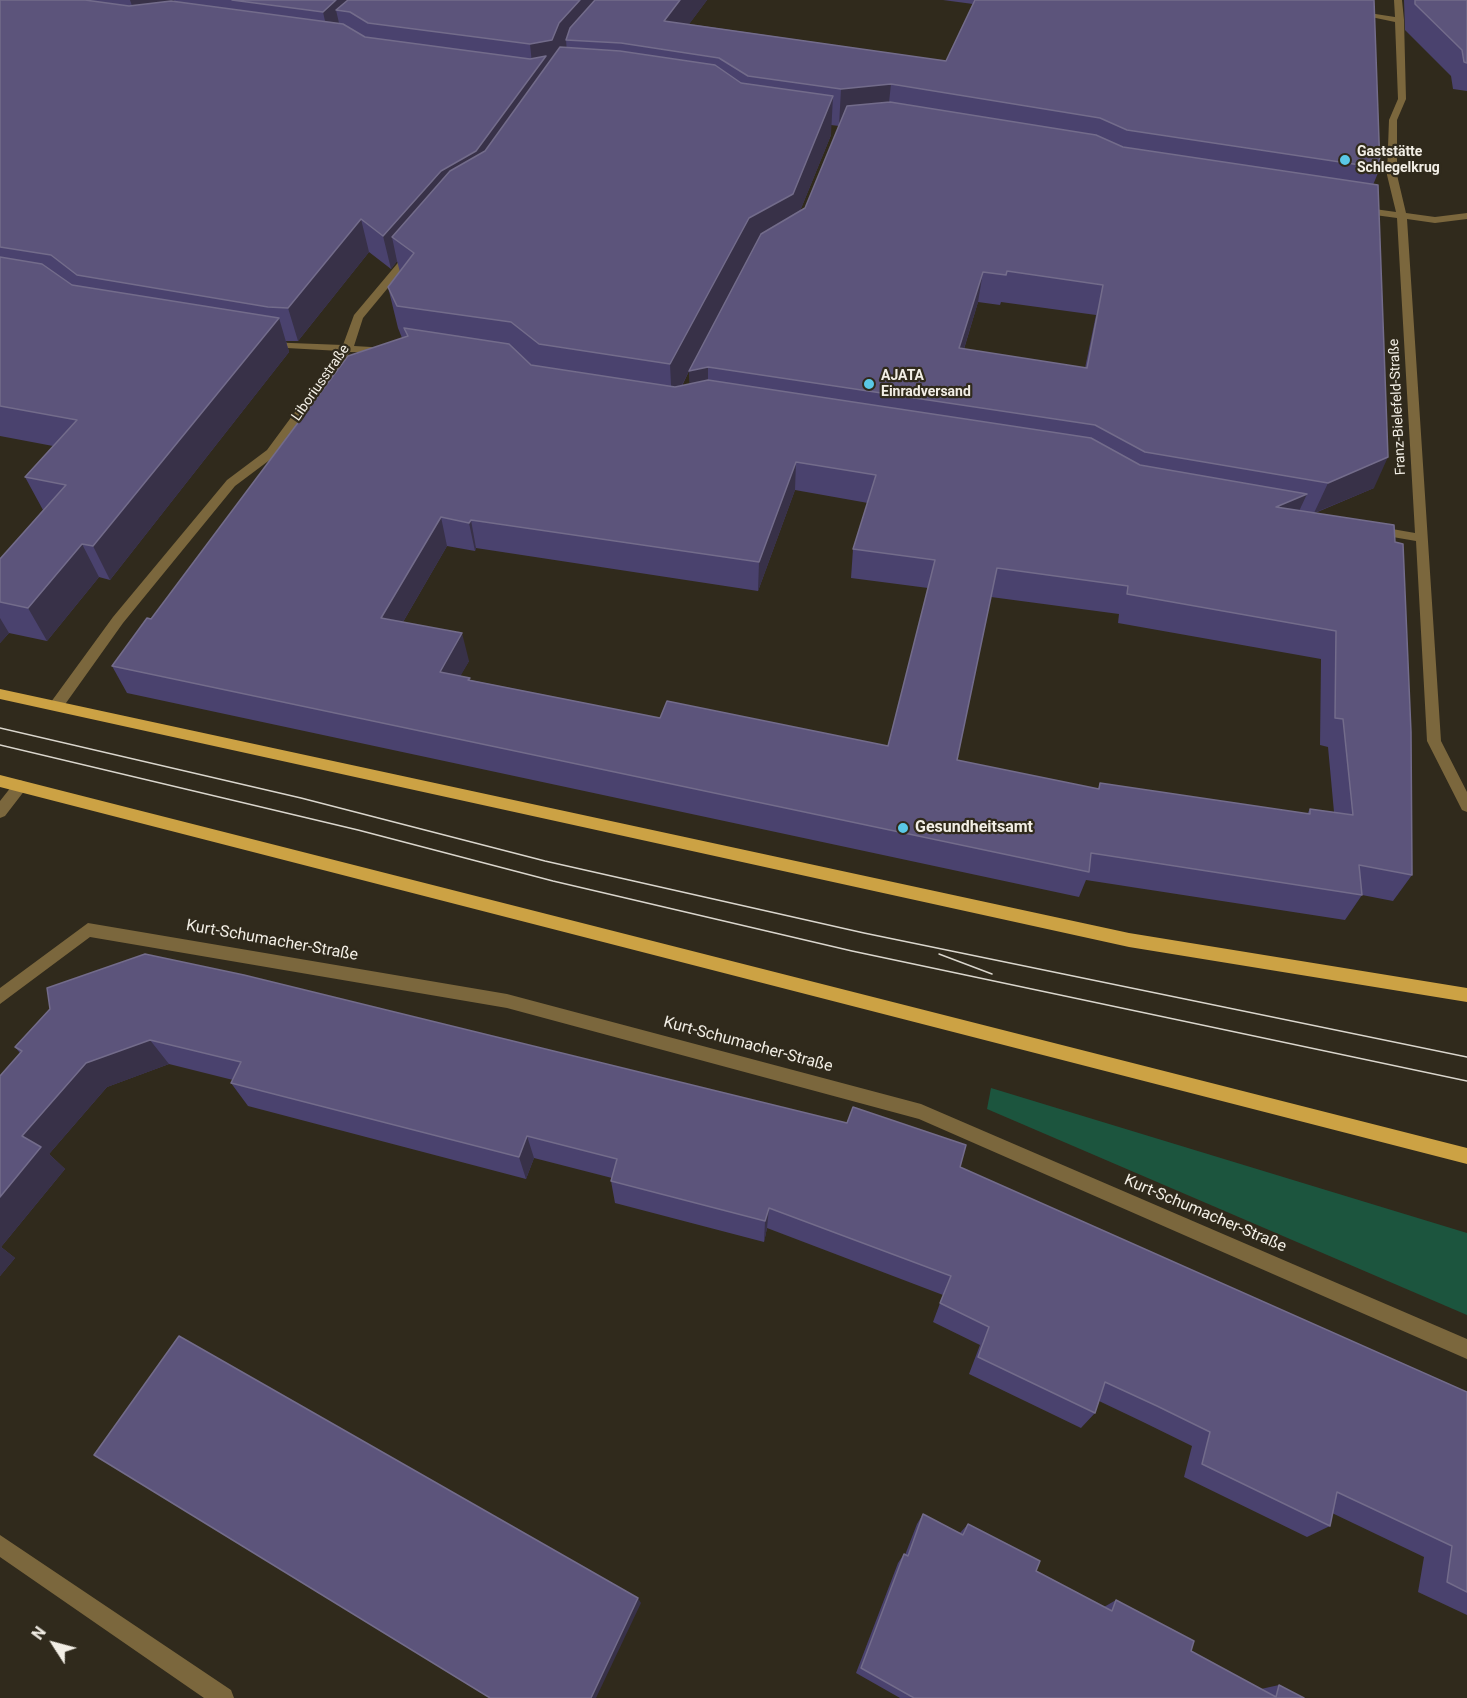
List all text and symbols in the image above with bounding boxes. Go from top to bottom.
place label: Gaststätte Schlegelkrug [1357,144,1440,176]
marker: Gaststätte Schlegelkrug [1338,153,1352,167]
street label: Franz-Bielefeld-Straße [1386,338,1410,476]
street label: Liboriusstraße [288,342,354,424]
place label: AJATA Einradversand [881,368,971,400]
marker: AJATA Einradversand [862,377,876,391]
place label: Gesundheitsamt [915,818,1033,838]
marker: Gesundheitsamt [896,821,910,835]
street label: Kurt-Schumacher-Straße [184,916,360,966]
street label: Kurt-Schumacher-Straße [661,1013,835,1077]
street label: Kurt-Schumacher-Straße [1121,1171,1289,1257]
north arrow [24,1614,84,1674]
text: N [28,1623,50,1643]

